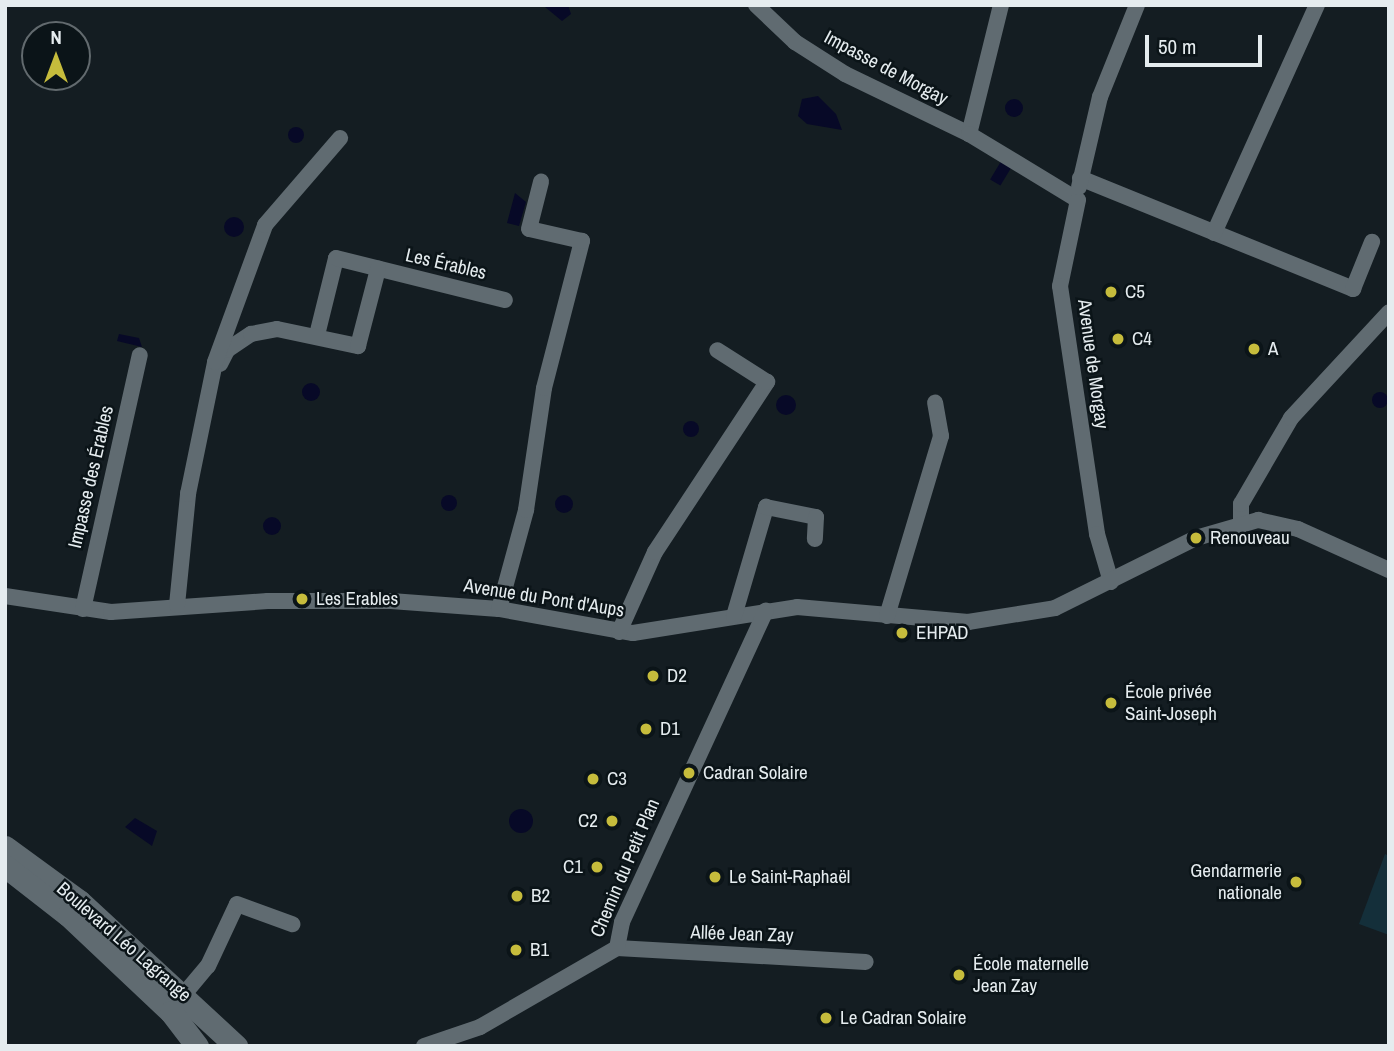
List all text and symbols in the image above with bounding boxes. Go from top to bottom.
north arrow [21,21,91,91]
scale bar [1149,21,1266,65]
text: N [50,24,62,50]
street label: Impasse de Morgay [820,26,952,110]
text: 50 m [1158,32,1196,61]
street label: Les Érables [403,244,489,284]
place label: C5 [1125,281,1145,303]
marker: C5 [1103,284,1119,300]
street label: Avenue de Morgay [1073,298,1113,430]
place label: C4 [1132,328,1152,350]
marker: C4 [1110,331,1126,347]
place label: A [1268,338,1278,360]
marker: A [1246,341,1262,357]
street label: Impasse des Érables [64,404,118,550]
place label: Renouveau [1210,527,1290,549]
marker: Renouveau [1188,530,1204,546]
street label: Avenue du Pont d'Aups [462,574,626,622]
place label: Les Erables [316,588,398,610]
marker: Les Erables [294,591,310,607]
place label: EHPAD [916,622,969,644]
marker: EHPAD [894,625,910,641]
place label: D2 [667,665,687,687]
marker: D2 [645,668,661,684]
place label: École privée Saint-Joseph [1125,681,1217,725]
marker: École privée Saint-Joseph [1103,695,1119,711]
place label: D1 [660,718,680,740]
marker: D1 [638,721,654,737]
place label: Cadran Solaire [703,762,808,784]
marker: Cadran Solaire [681,765,697,781]
place label: C3 [607,768,627,790]
marker: C3 [585,771,601,787]
street label: Chemin du Petit Plan [586,795,664,941]
place label: C2 [578,810,598,832]
marker: C2 [604,813,620,829]
place label: C1 [563,856,583,878]
marker: C1 [589,859,605,875]
place label: Gendarmerie nationale [1190,860,1282,904]
place label: Le Saint-Raphaël [729,866,850,888]
marker: Le Saint-Raphaël [707,869,723,885]
marker: Gendarmerie nationale [1288,874,1304,890]
street label: Boulevard Léo Lagrange [52,877,196,1007]
place label: B2 [531,885,550,907]
marker: B2 [509,888,525,904]
street label: Allée Jean Zay [690,921,794,947]
place label: B1 [530,939,549,961]
marker: B1 [508,942,524,958]
place label: École maternelle Jean Zay [973,953,1089,997]
marker: École maternelle Jean Zay [951,967,967,983]
place label: Le Cadran Solaire [840,1007,966,1029]
marker: Le Cadran Solaire [818,1010,834,1026]

